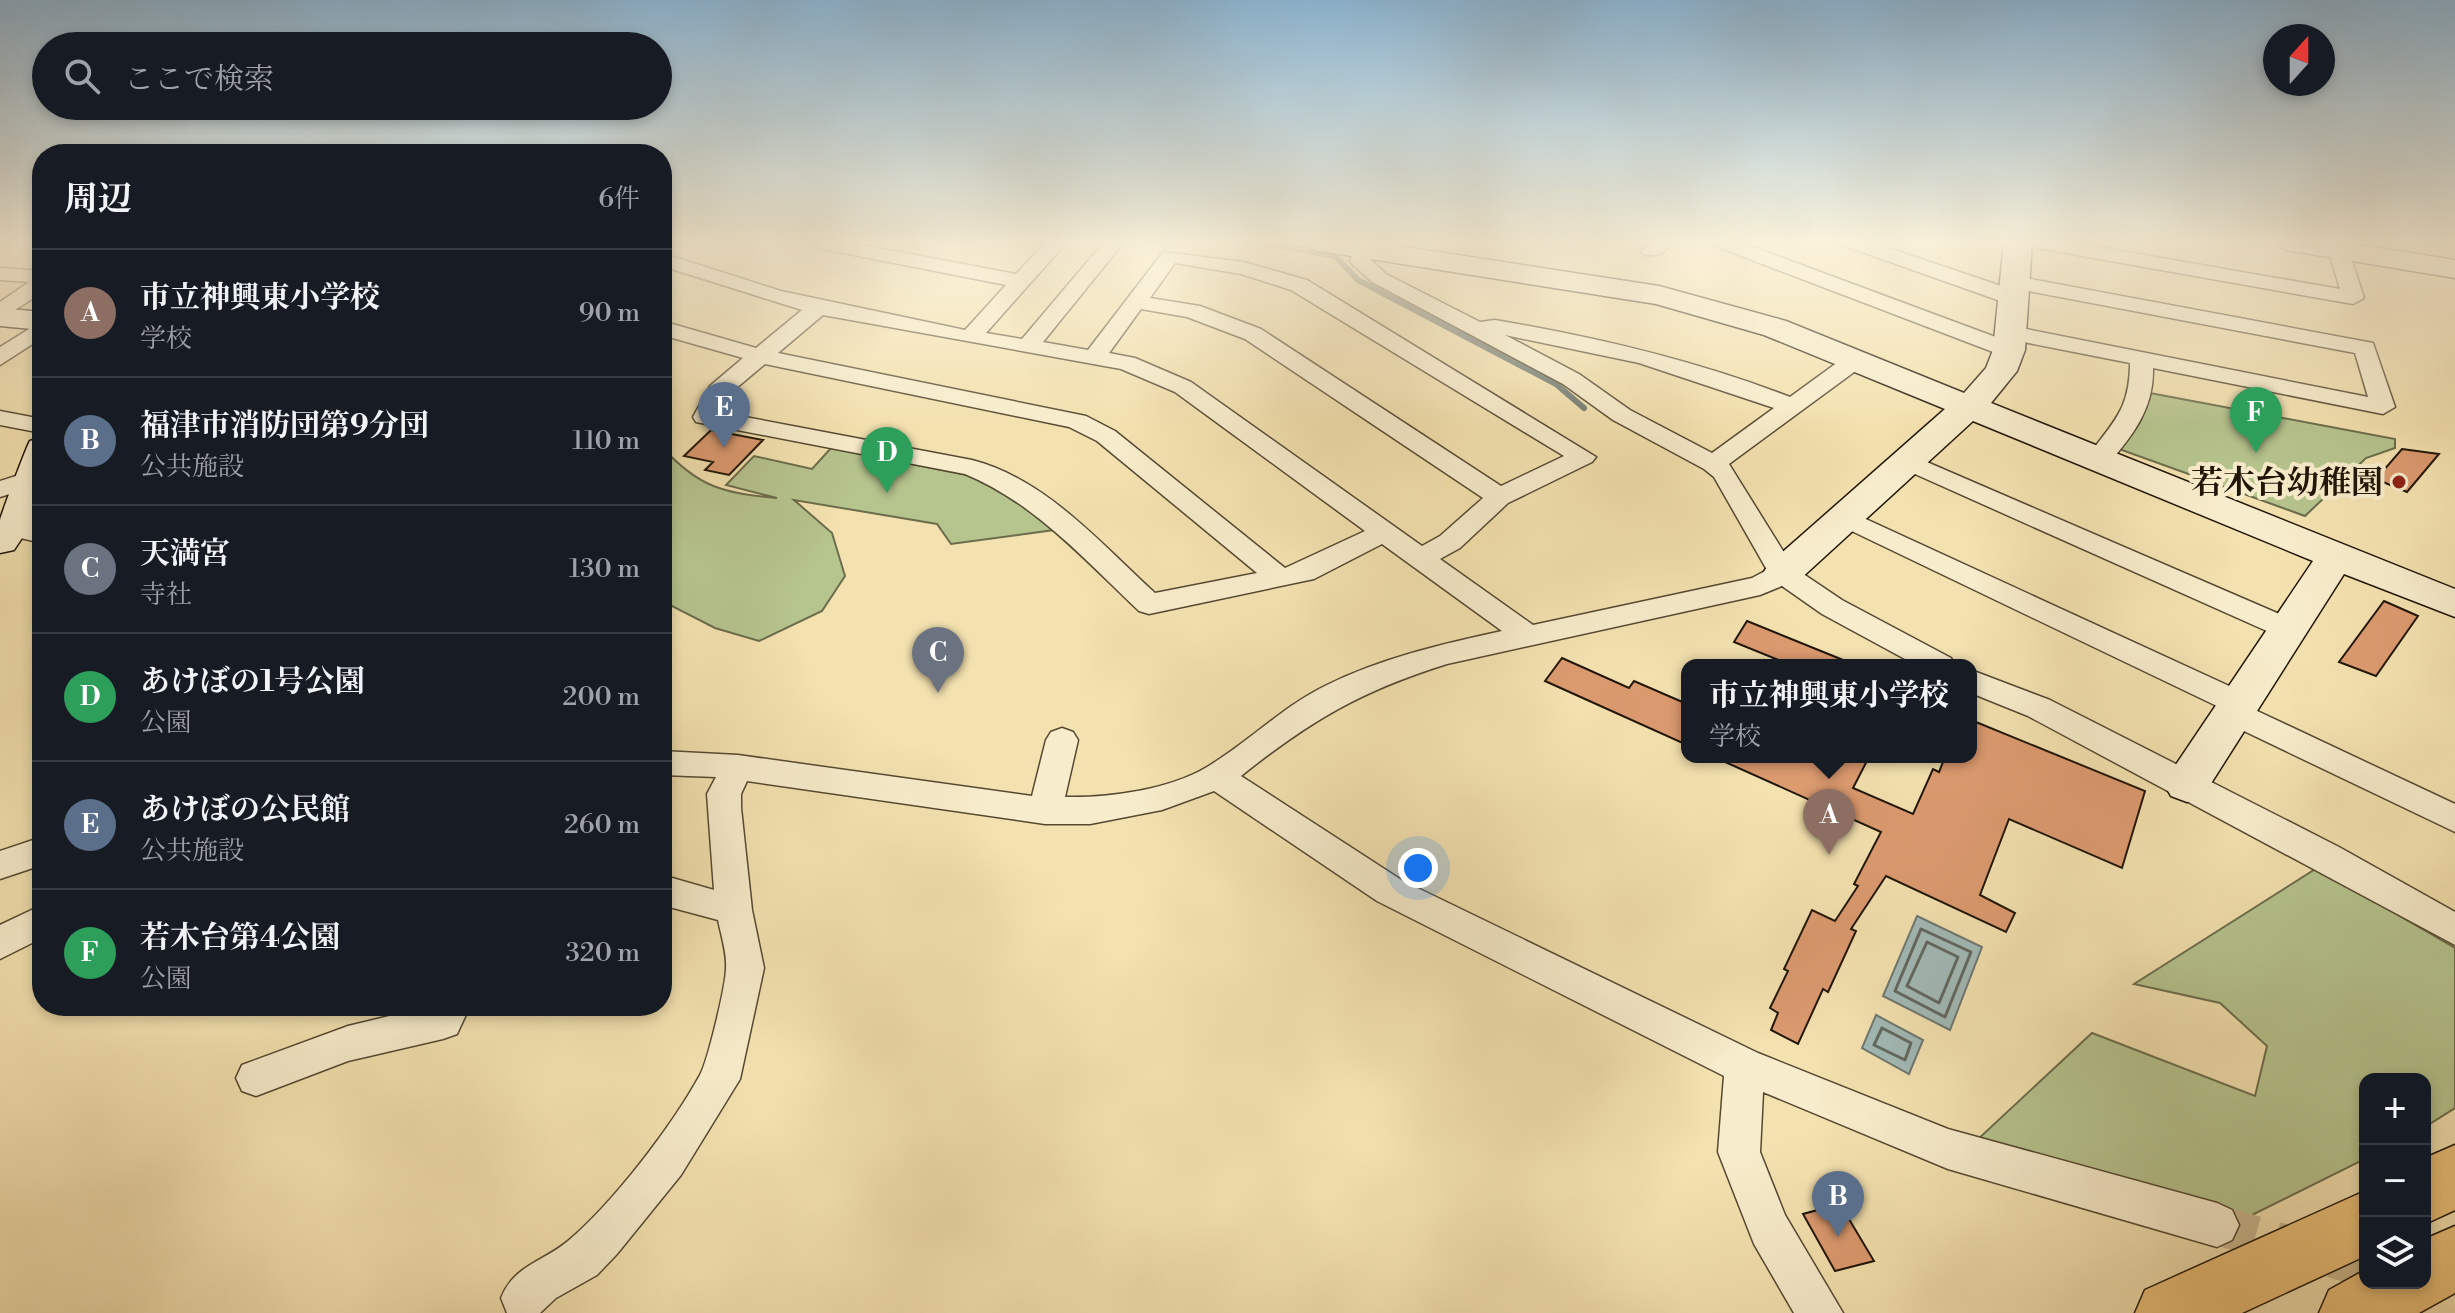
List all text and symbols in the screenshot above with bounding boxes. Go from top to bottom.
north arrow [2263,24,2335,96]
search box [32,32,672,120]
icon: search [60,54,104,98]
text: ここで検索 [124,61,274,99]
text: 周辺 [64,179,132,221]
text: 6件 [598,183,640,215]
text: 市立神興東小学校 [140,279,380,317]
text: A [81,297,99,329]
text: 90 m [579,297,640,329]
text: 学校 [140,323,192,355]
pin: E [698,382,750,448]
pin: F [2230,387,2282,453]
text: 福津市消防団第9分団 [140,407,429,445]
text: B [80,425,100,457]
text: 110 m [572,425,640,457]
pin: D [861,427,913,493]
text: 公共施設 [140,451,244,483]
place label: 若木台幼稚園 [2191,463,2383,503]
marker: 若木台幼稚園 [2390,473,2408,491]
text: 天満宮 [140,535,230,573]
text: C [81,553,99,585]
text: 130 m [569,553,640,585]
text: 寺社 [140,579,192,611]
pin: C [912,627,964,693]
popup [1681,659,1977,763]
text: あけぼの1号公園 [140,663,364,701]
text: 市立神興東小学校 [1709,677,1949,715]
text: D [80,681,100,713]
text: 200 m [563,681,640,713]
text: 公園 [140,707,192,739]
text: 学校 [1709,721,1761,753]
pin: A [1803,789,1855,855]
text: あけぼの公民館 [140,791,350,829]
text: E [81,809,99,841]
text: 260 m [564,809,640,841]
text: 公共施設 [140,835,244,867]
your location [1398,848,1438,888]
text: 若木台第4公園 [140,919,340,957]
text: F [81,937,99,969]
text: 320 m [565,937,640,969]
text: 公園 [140,963,192,995]
map controls [2359,1073,2431,1289]
button: + [2359,1073,2431,1145]
button: − [2359,1145,2431,1217]
pin: B [1812,1171,1864,1237]
button: layers [2359,1217,2431,1289]

